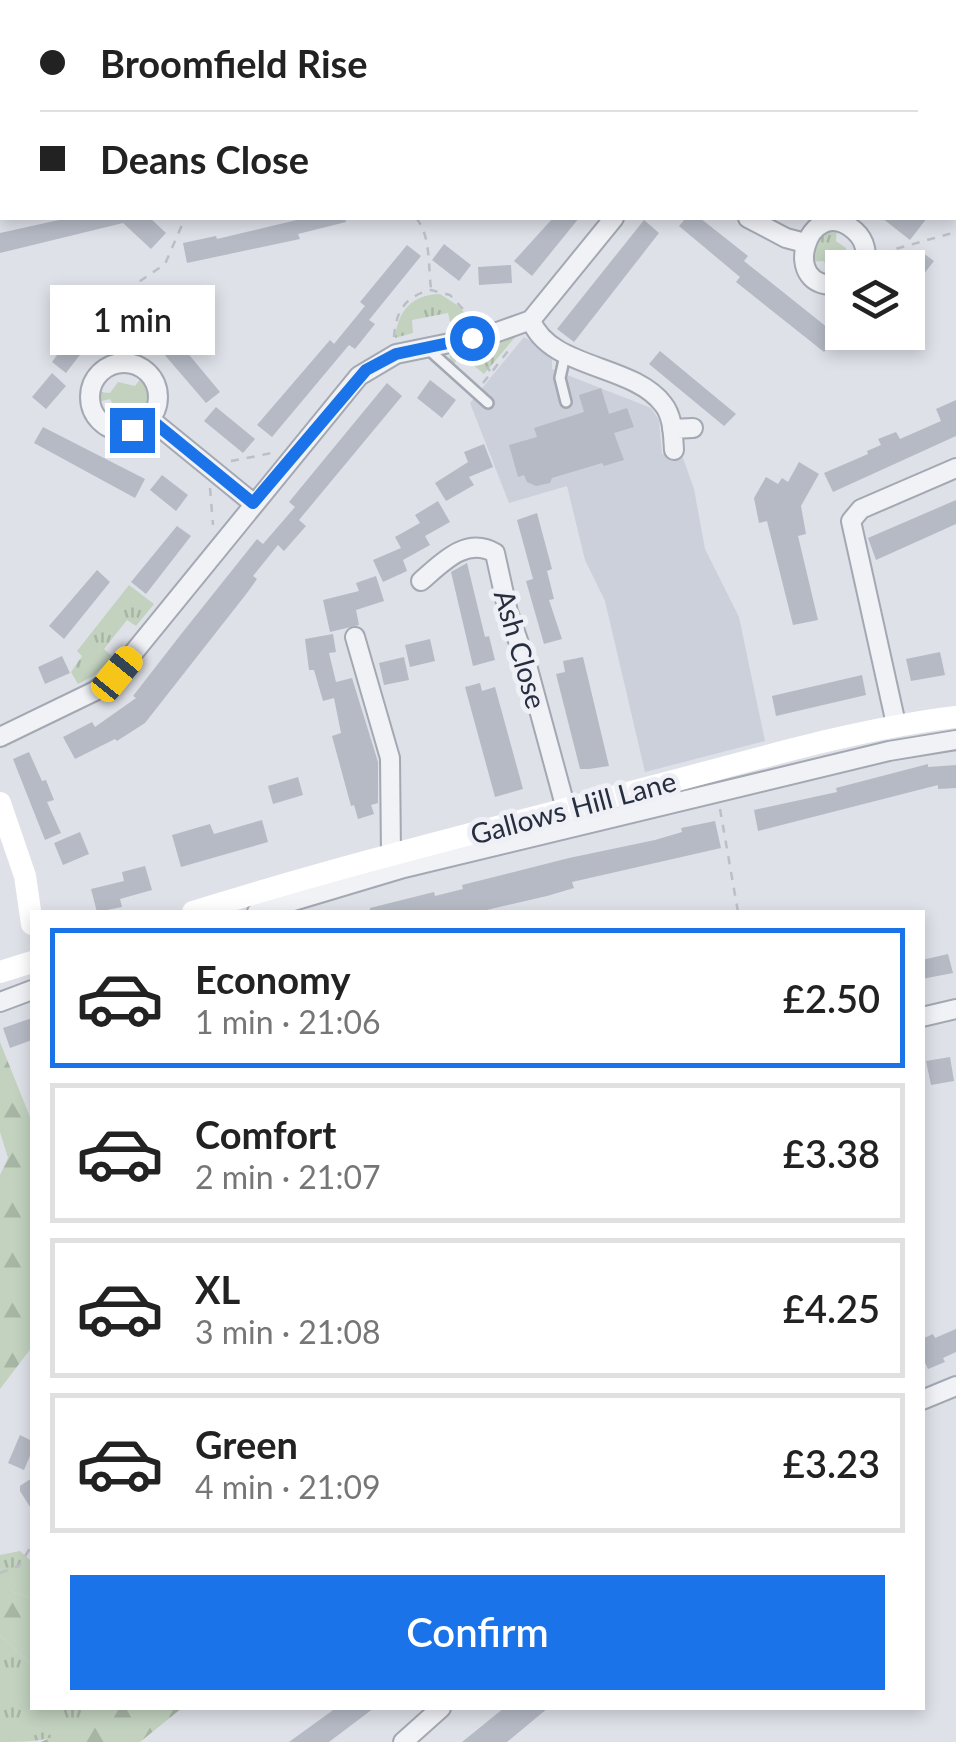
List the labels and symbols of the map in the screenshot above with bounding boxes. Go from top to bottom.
callout: 1 min [49,285,214,355]
route start [450,316,495,361]
route end [110,408,155,453]
street label: Ash Close [488,586,554,712]
car [86,641,148,707]
street label: Gallows Hill Lane [467,763,679,851]

